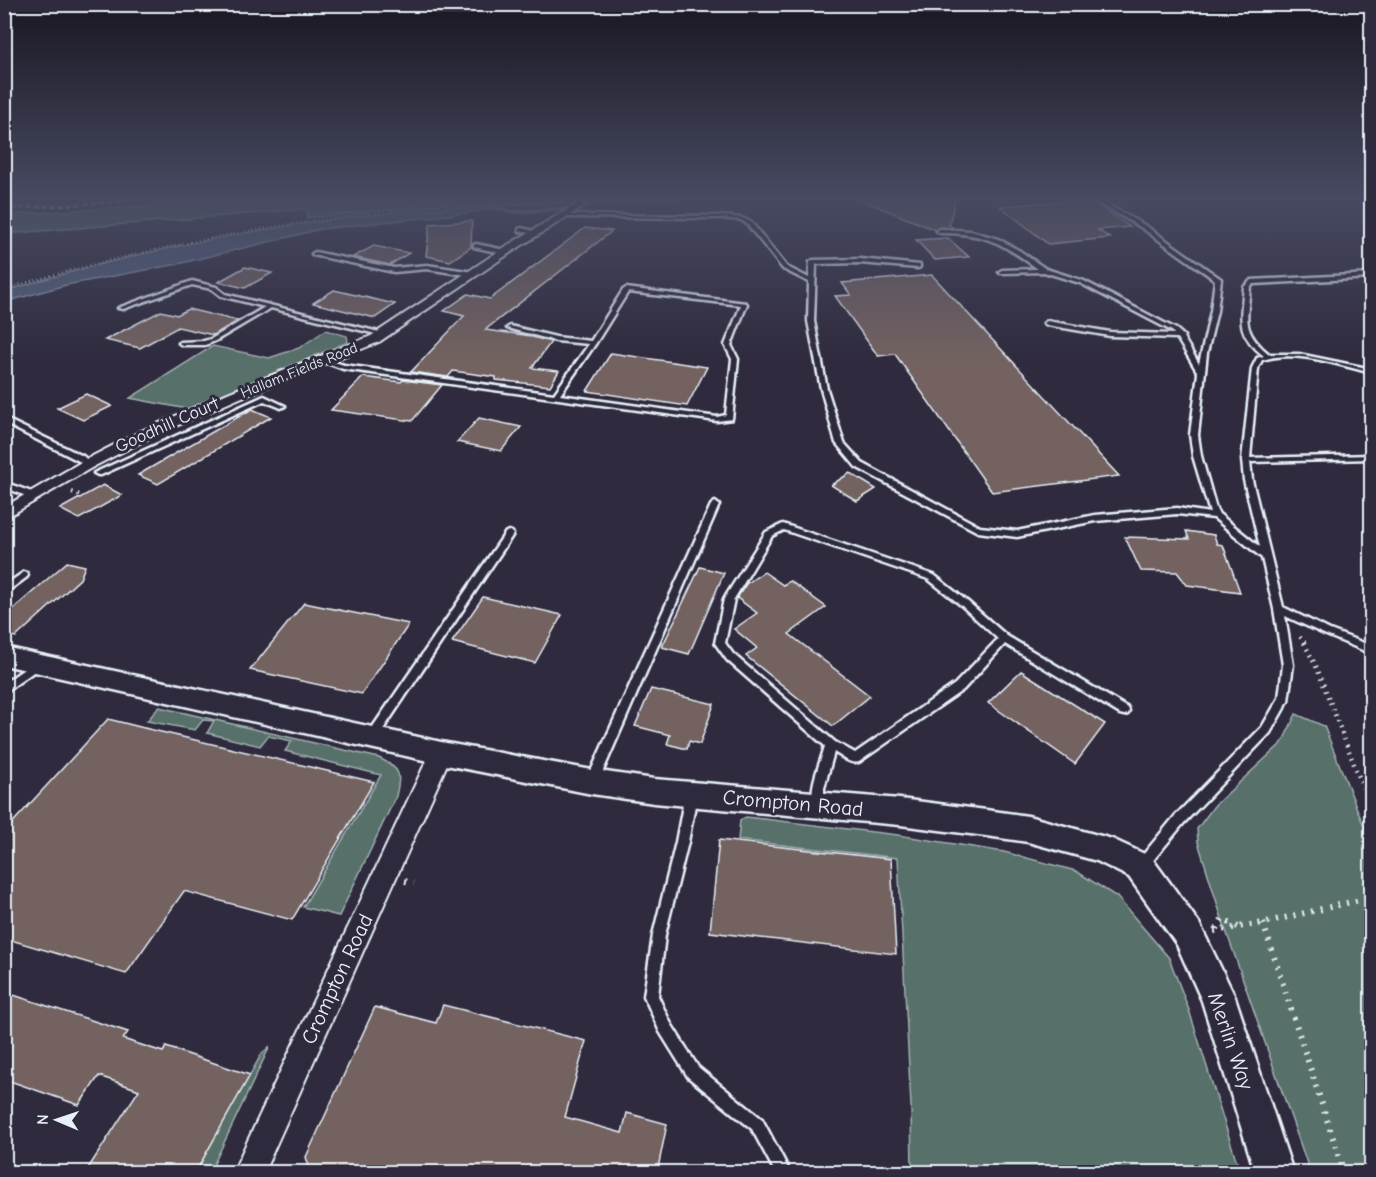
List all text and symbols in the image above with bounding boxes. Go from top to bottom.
street label: Hallam Fields Road [238,338,360,402]
street label: Goodhill Court [112,392,223,457]
street label: Crompton Road [722,785,864,821]
street label: Crompton Road [296,910,378,1048]
street label: Merlin Way [1203,989,1259,1093]
north arrow [27,1090,87,1150]
text: N [34,1114,52,1125]

